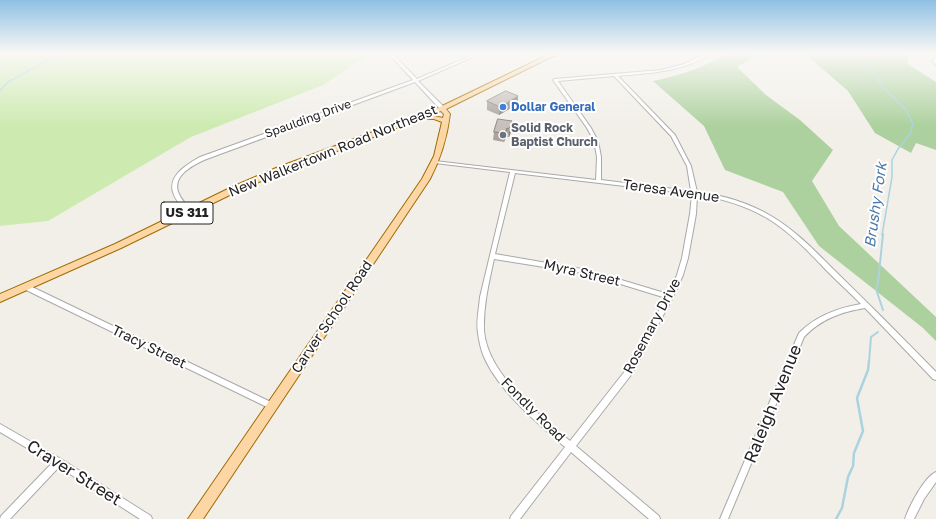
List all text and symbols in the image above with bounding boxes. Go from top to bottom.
street label: Spaulding Drive [263,97,353,141]
place label: Dollar General [511,100,595,114]
street label: New Walkertown Road Northeast [226,101,440,201]
marker: Dollar General [498,102,508,112]
place label: Solid Rock Baptist Church [511,121,598,149]
marker: Solid Rock Baptist Church [498,130,508,140]
water label: Brushy Fork [861,161,891,249]
street label: Teresa Avenue [622,176,720,206]
road number: US 311 [161,202,213,224]
street label: Myra Street [542,256,622,290]
street label: Carver School Road [288,257,376,377]
street label: Rosemary Drive [620,275,684,377]
street label: Tracy Street [109,322,189,372]
street label: Raleigh Avenue [740,342,806,466]
street label: Fondly Road [497,374,569,446]
street label: Craver Street [23,436,125,510]

